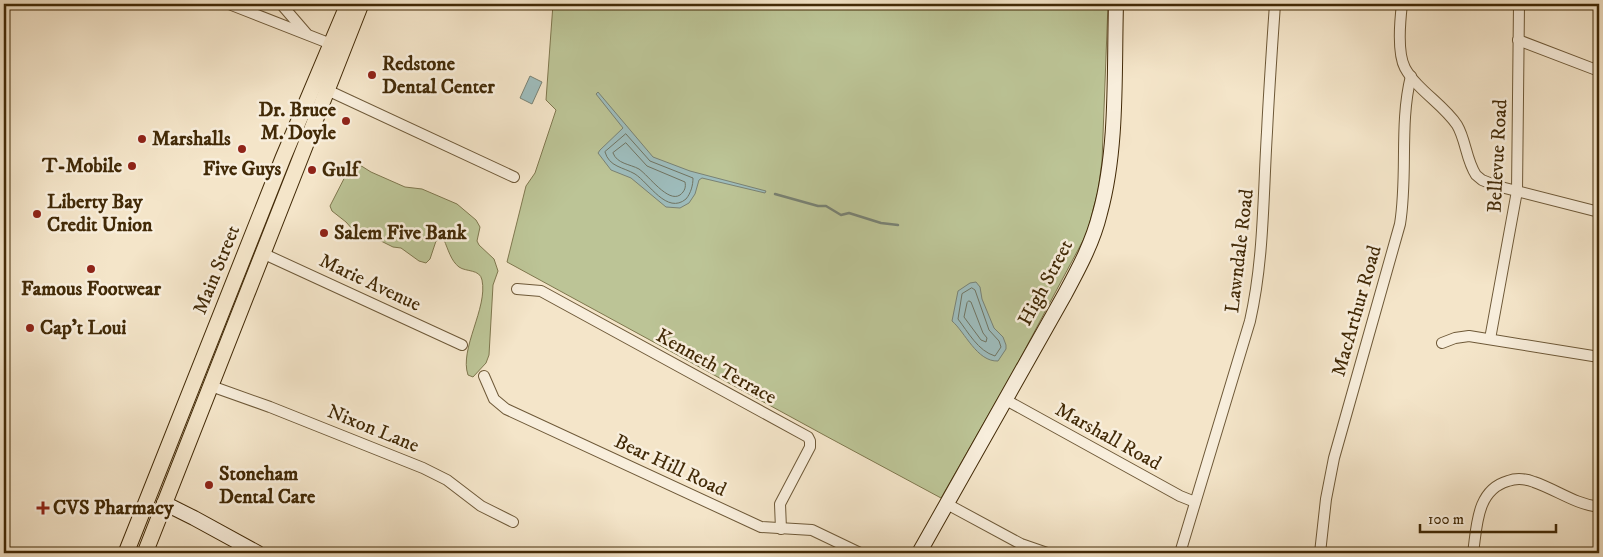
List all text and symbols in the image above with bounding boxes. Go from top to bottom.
place label: Redstone Dental Center [382,52,495,100]
marker: Redstone Dental Center [366,69,378,81]
place label: Dr. Bruce M. Doyle [258,98,337,146]
street label: Bellevue Road [1483,99,1513,213]
marker: Dr. Bruce M. Doyle [340,115,352,127]
place label: Marshalls [152,127,231,152]
marker: Marshalls [136,133,148,145]
marker: Five Guys [236,143,248,155]
place label: T-Mobile [41,154,123,179]
place label: Five Guys [203,157,282,182]
place label: Gulf [322,158,362,183]
marker: T-Mobile [126,160,138,172]
marker: Gulf [306,164,318,176]
street label: Lawndale Road [1220,188,1260,314]
place label: Liberty Bay Credit Union [47,190,153,238]
marker: Liberty Bay Credit Union [31,208,43,220]
place label: Salem Five Bank [334,221,468,246]
street label: Main Street [188,222,246,318]
marker: Salem Five Bank [318,227,330,239]
street label: High Street [1013,236,1079,330]
street label: MacArthur Road [1326,243,1388,379]
street label: Marie Avenue [315,249,425,317]
marker: Famous Footwear [85,263,97,275]
place label: Famous Footwear [21,277,161,302]
place label: Cap't Loui [40,316,126,341]
marker: Cap't Loui [24,322,36,334]
street label: Kenneth Terrace [651,324,781,410]
street label: Marshall Road [1051,398,1165,476]
street label: Nixon Lane [323,399,423,459]
street label: Bear Hill Road [610,429,730,503]
place label: Stoneham Dental Care [219,462,316,510]
marker: Stoneham Dental Care [203,479,215,491]
place label: CVS Pharmacy [53,496,174,521]
marker: CVS Pharmacy [37,502,49,514]
scale bar [1420,502,1557,534]
text: 100 m [1428,510,1464,529]

